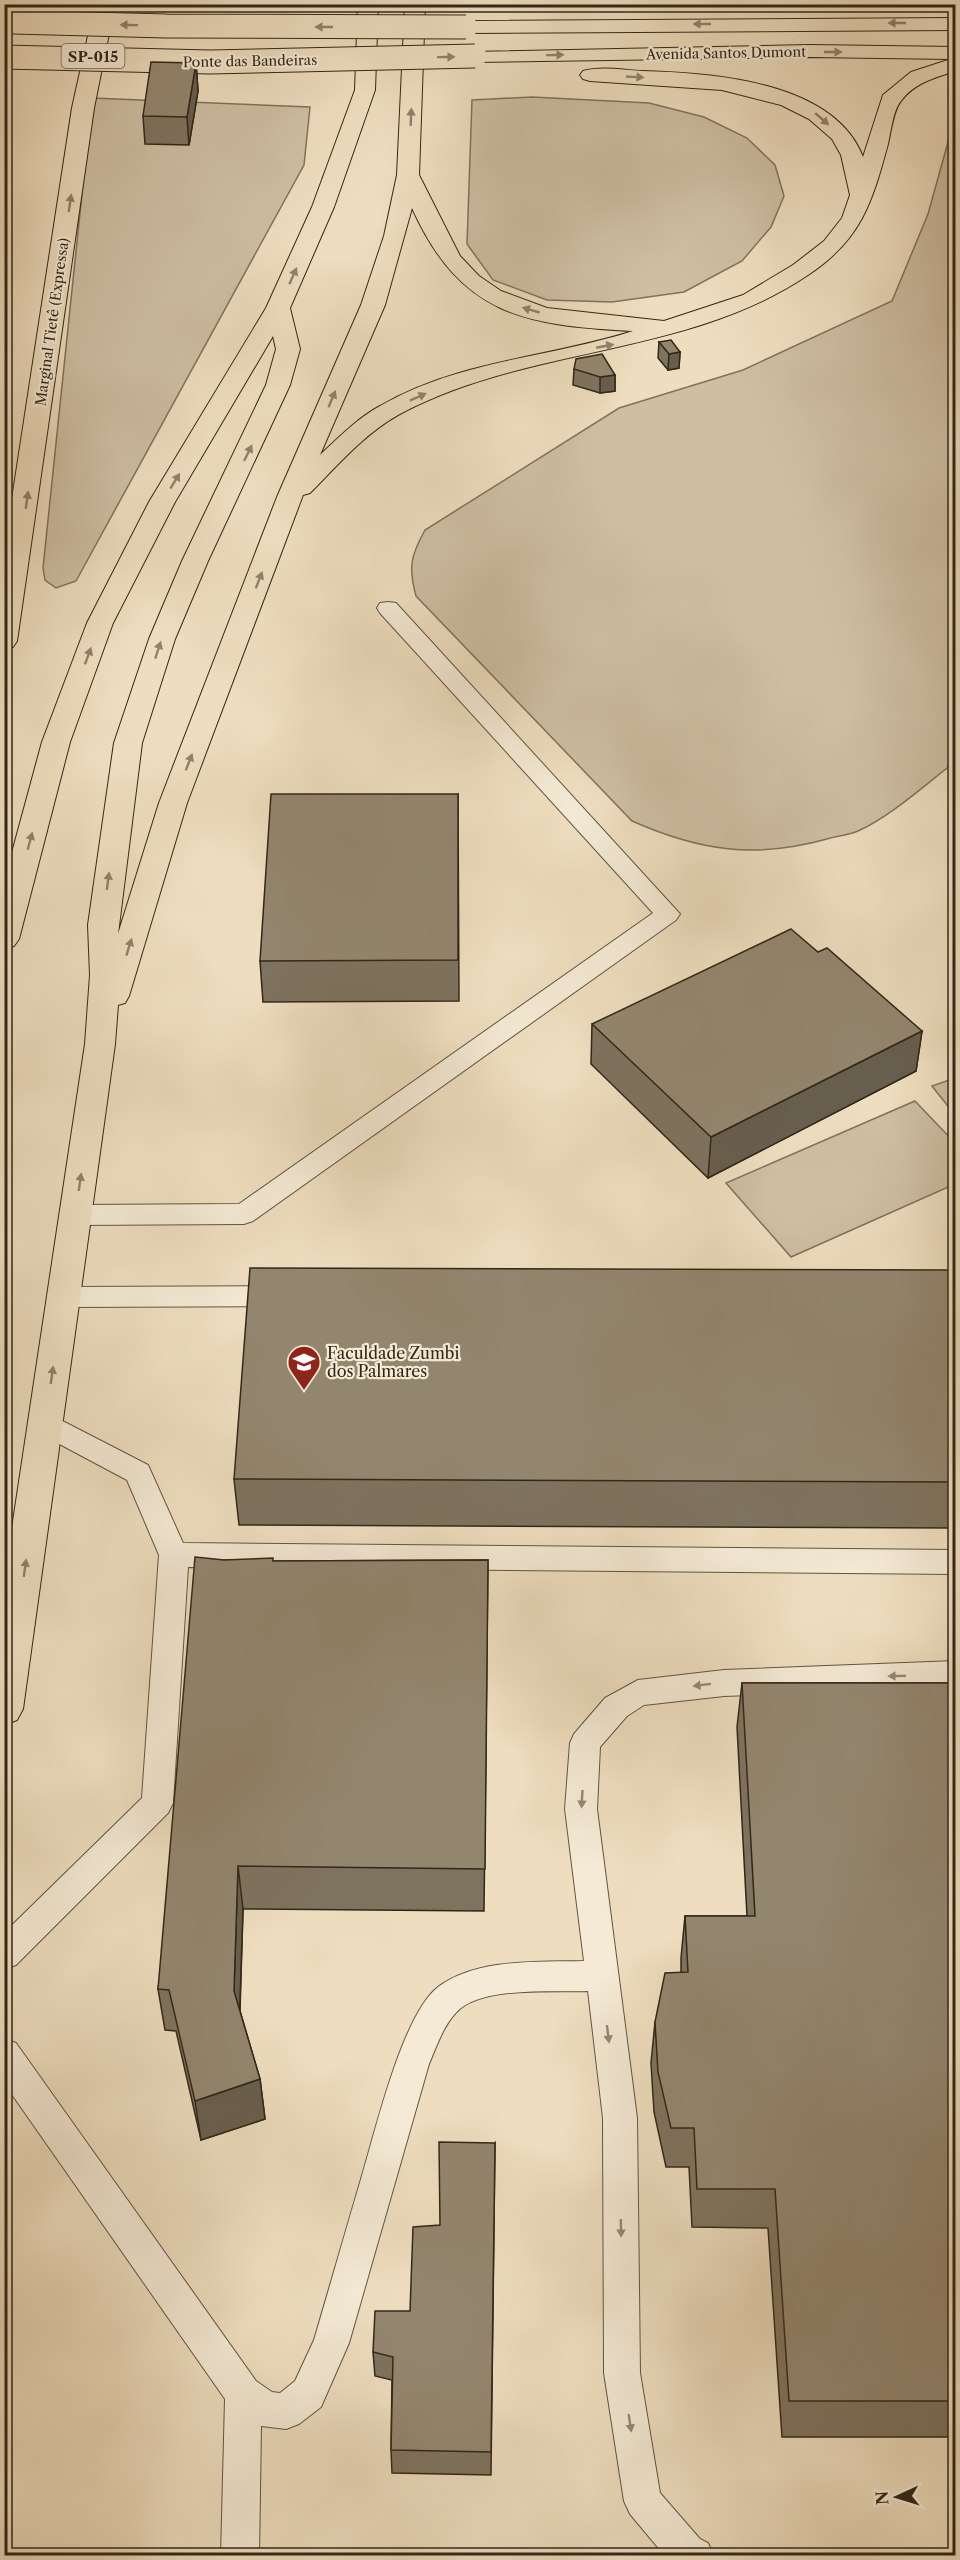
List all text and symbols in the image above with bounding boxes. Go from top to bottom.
one-way arrow [888,18,907,28]
one-way arrow [693,19,712,29]
one-way arrow [119,21,138,30]
one-way arrow [314,22,333,32]
street label: Avenida Santos Dumont [645,43,806,63]
road number: SP-015 [62,44,124,68]
one-way arrow [824,47,843,57]
one-way arrow [545,50,564,60]
street label: Ponte das Bandeiras [183,51,317,71]
one-way arrow [436,52,455,62]
one-way arrow [625,73,644,82]
one-way arrow [406,107,415,126]
one-way arrow [814,112,829,125]
one-way arrow [65,194,74,213]
street label: Marginal Tietê (Expressa) [31,237,73,407]
one-way arrow [288,267,297,284]
one-way arrow [522,305,540,314]
one-way arrow [596,341,615,350]
one-way arrow [328,391,337,408]
one-way arrow [409,392,427,402]
one-way arrow [243,445,252,462]
one-way arrow [170,472,180,489]
one-way arrow [22,491,31,510]
one-way arrow [254,571,264,589]
one-way arrow [154,641,164,659]
one-way arrow [84,646,94,664]
one-way arrow [184,753,194,771]
one-way arrow [26,832,35,850]
one-way arrow [103,871,113,890]
one-way arrow [125,938,134,956]
one-way arrow [75,1172,84,1191]
place label: Faculdade Zumbi dos Palmares [327,1343,460,1381]
school or university icon: Faculdade Zumbi dos Palmares [286,1344,322,1391]
one-way arrow [48,1365,57,1384]
one-way arrow [20,1558,29,1577]
one-way arrow [888,1671,907,1681]
one-way arrow [693,1681,712,1690]
one-way arrow [577,1790,586,1809]
one-way arrow [603,2025,612,2044]
one-way arrow [616,2219,626,2238]
one-way arrow [626,2413,635,2432]
north arrow [867,2467,927,2527]
text: N [872,2490,892,2506]

